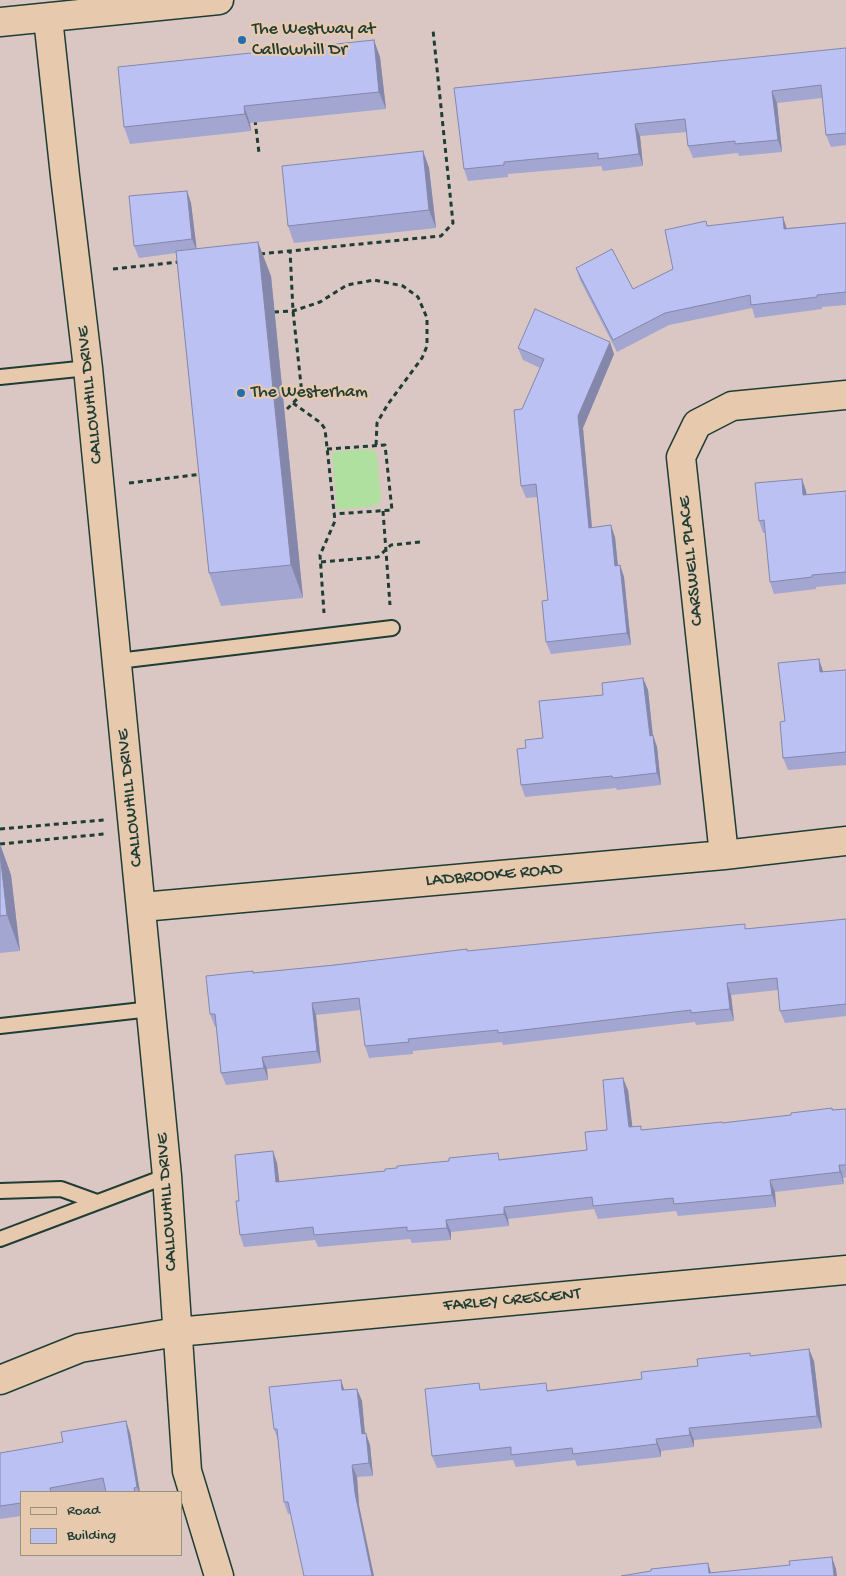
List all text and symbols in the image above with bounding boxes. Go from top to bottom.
place label: The Westway at Callowhill Dr [252,19,375,62]
marker: The Westway at Callowhill Dr [236,34,248,46]
street label: CALLOWHILL DRIVE [73,325,109,465]
place label: The Westerham [251,382,368,404]
marker: The Westerham [235,387,247,399]
street label: CARSWELL PLACE [674,495,710,627]
street label: CALLOWHILL DRIVE [113,728,149,868]
street label: LADBROOKE ROAD [425,859,563,893]
street label: CALLOWHILL DRIVE [152,1132,184,1272]
street label: FARLEY CRESCENT [442,1284,582,1318]
legend [20,1491,182,1556]
text: Road [67,1502,100,1520]
text: Building [67,1527,116,1545]

